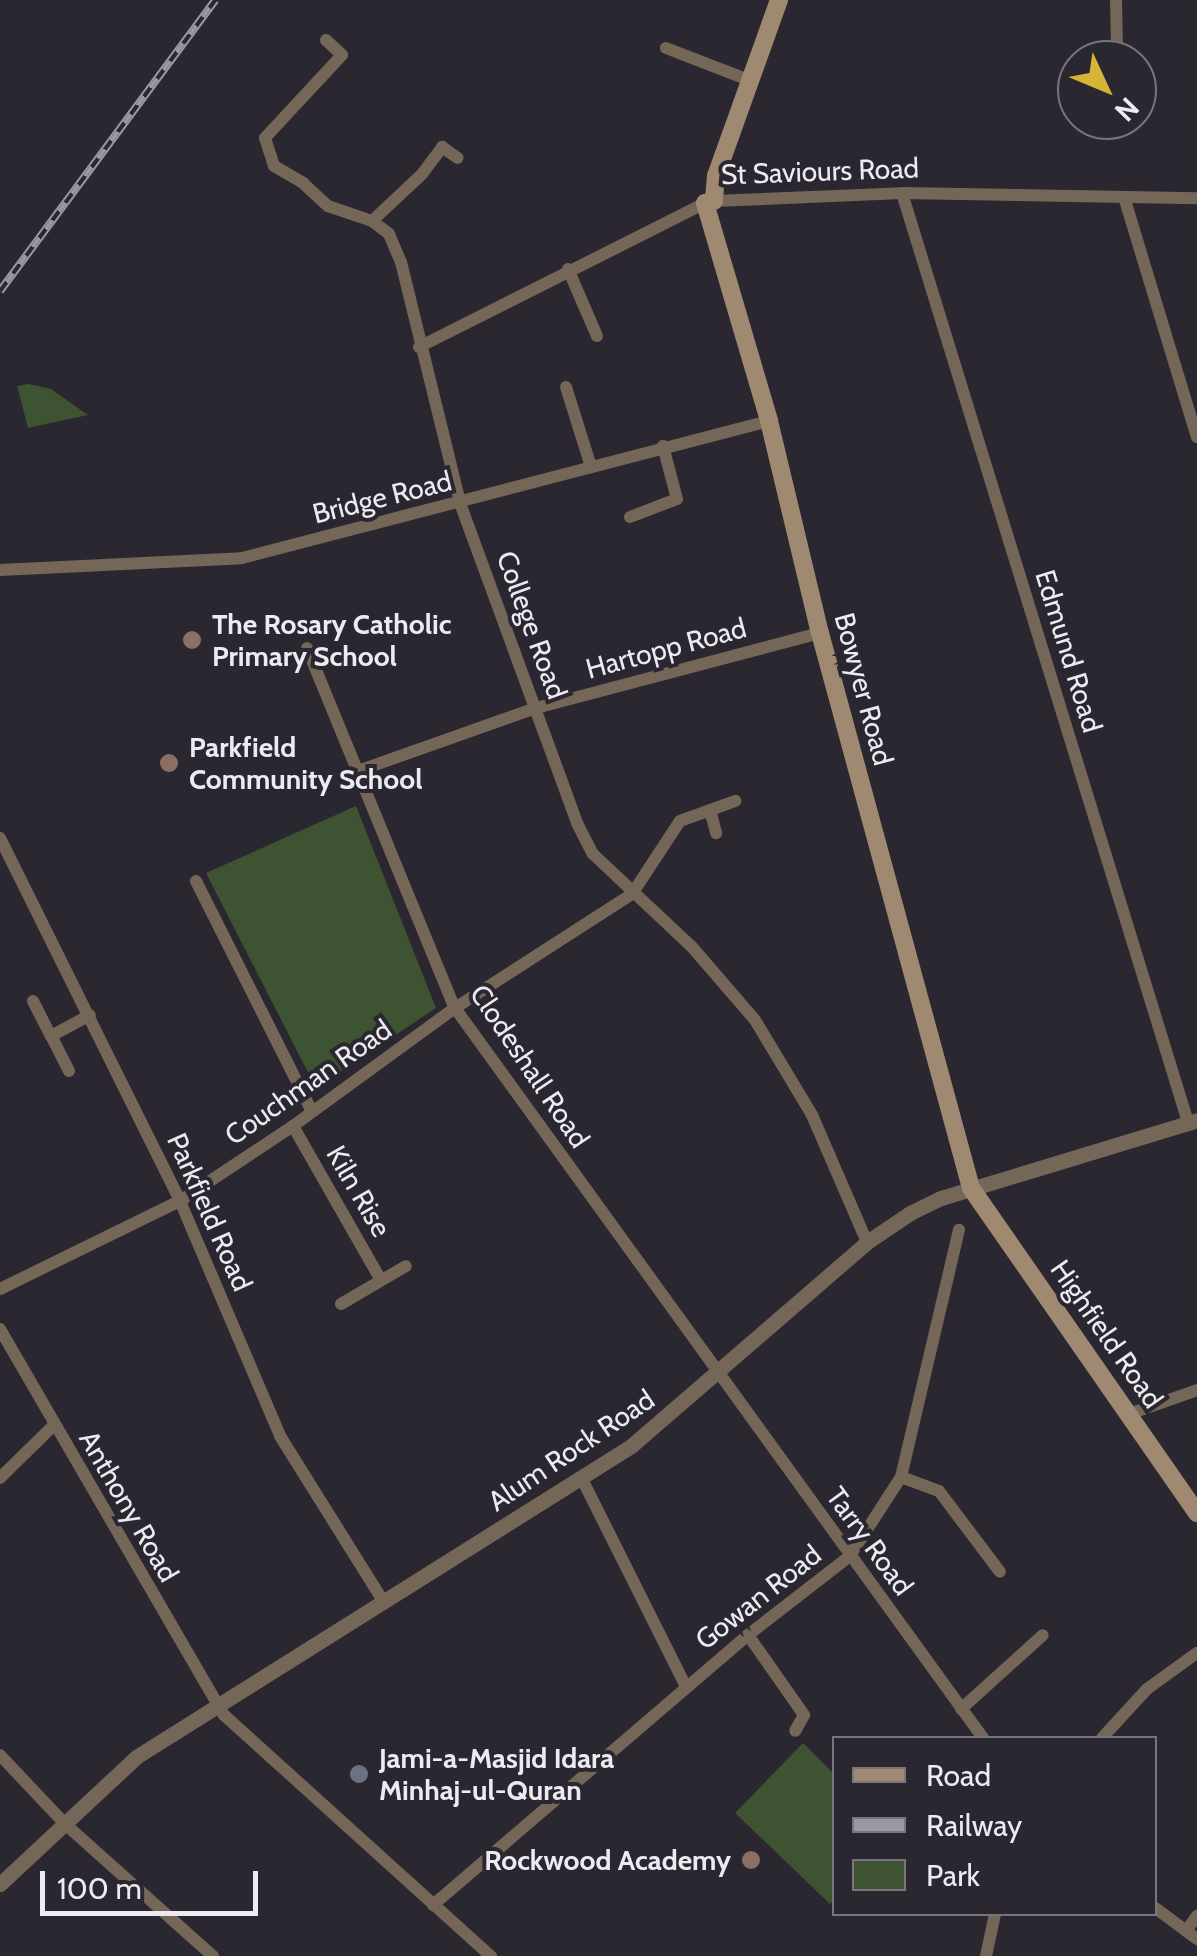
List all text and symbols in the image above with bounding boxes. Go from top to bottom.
north arrow [1057,40,1157,140]
text: N [1108,91,1146,128]
street label: St Saviours Road [720,151,920,191]
street label: Bridge Road [309,464,455,530]
street label: College Road [490,546,574,704]
street label: Edmund Road [1028,566,1110,736]
place label: The Rosary Catholic Primary School [212,607,451,673]
street label: Bowyer Road [828,609,900,769]
street label: Hartopp Road [582,610,750,686]
marker: The Rosary Catholic Primary School [181,629,203,651]
place label: Parkfield Community School [189,730,423,796]
marker: Parkfield Community School [158,752,180,774]
street label: Clodeshall Road [463,978,597,1154]
street label: Couchman Road [218,1012,398,1152]
street label: Parkfield Road [160,1128,260,1296]
street label: Kiln Rise [320,1139,398,1243]
street label: Highfield Road [1044,1254,1170,1414]
street label: Alum Rock Road [482,1382,660,1518]
street label: Anthony Road [72,1424,186,1588]
street label: Tarry Road [820,1480,920,1602]
street label: Gowan Road [688,1538,828,1656]
legend [832,1736,1157,1916]
place label: Jami-a-Masjid Idara Minhaj-ul-Quran [379,1741,614,1807]
text: Road [926,1757,991,1794]
marker: Jami-a-Masjid Idara Minhaj-ul-Quran [348,1763,370,1785]
text: Railway [926,1807,1022,1844]
place label: Rockwood Academy [484,1843,731,1877]
marker: Rockwood Academy [740,1849,762,1871]
scale bar [45,1851,262,1913]
text: Park [926,1857,980,1894]
text: 100 m [57,1870,142,1907]

